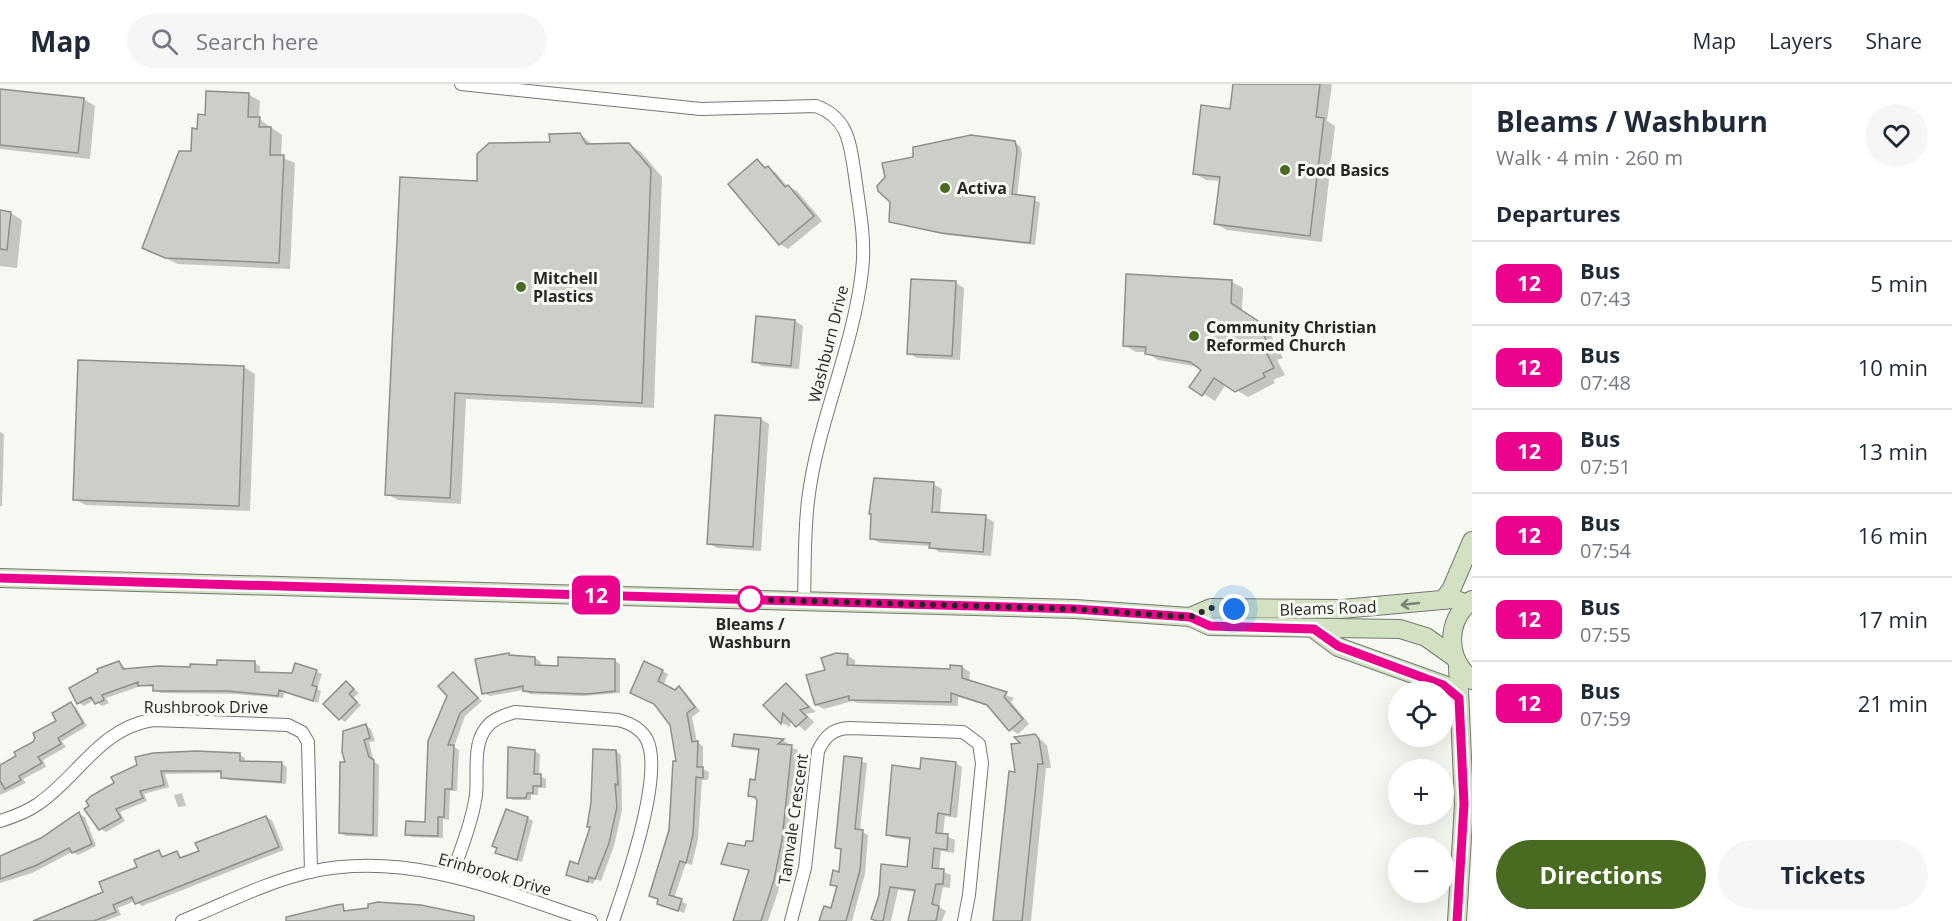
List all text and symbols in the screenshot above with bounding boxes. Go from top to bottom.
search box [127,14,547,68]
text: Map [30,22,91,60]
icon: search [148,25,181,58]
text: Search here [196,26,319,56]
text: Map [1693,27,1736,55]
text: Layers [1769,27,1833,55]
text: Share [1866,27,1922,55]
text: Bleams / Washburn [1496,102,1768,140]
button: heart [1865,104,1928,167]
text: Walk · 4 min · 260 m [1496,144,1683,171]
place label: Food Basics [1297,159,1389,181]
marker: Food Basics [1278,163,1292,177]
place label: Activa [957,177,1007,199]
marker: Activa [938,181,952,195]
text: Departures [1496,198,1620,228]
text: Bus [1580,255,1620,285]
place label: Mitchell Plastics [533,267,598,307]
text: 5 min [1870,268,1928,298]
text: 12 [1517,269,1541,297]
marker: Mitchell Plastics [514,280,528,294]
street label: Washburn Drive [803,283,853,405]
text: 07:43 [1580,285,1631,312]
place label: Community Christian Reformed Church [1206,316,1376,356]
marker: Community Christian Reformed Church [1187,329,1201,343]
text: Bus [1580,339,1620,369]
text: 10 min [1858,352,1928,382]
text: 12 [1517,353,1541,381]
text: 07:48 [1580,369,1631,396]
text: Bus [1580,423,1620,453]
text: 13 min [1858,436,1928,466]
text: 12 [1517,437,1541,465]
text: 07:51 [1580,453,1631,480]
text: Bus [1580,507,1620,537]
text: 16 min [1858,520,1928,550]
text: 12 [1517,521,1541,549]
text: 07:54 [1580,537,1631,564]
line badge: 12 [569,576,623,614]
text: 12 [584,581,608,609]
marker: Bleams / Washburn [737,586,763,612]
text: Bus [1580,591,1620,621]
your location [1219,594,1249,624]
street label: Bleams Road [1279,595,1377,621]
one-way arrow [1400,599,1420,610]
text: 17 min [1858,604,1928,634]
text: 12 [1517,605,1541,633]
place label: Bleams / Washburn [709,613,791,653]
text: 07:55 [1580,621,1631,648]
text: Bus [1580,675,1620,705]
map controls [1388,681,1454,903]
button: locate [1388,681,1454,747]
text: 21 min [1858,688,1928,718]
text: 12 [1517,689,1541,717]
street label: Rushbrook Drive [144,696,268,718]
text: 07:59 [1580,705,1631,732]
street label: Tamvale Crescent [773,752,813,886]
button: + [1388,759,1454,825]
button: − [1388,837,1454,903]
button: Directions [1496,840,1706,909]
button: Tickets [1718,840,1928,909]
street label: Erinbrook Drive [436,847,554,901]

